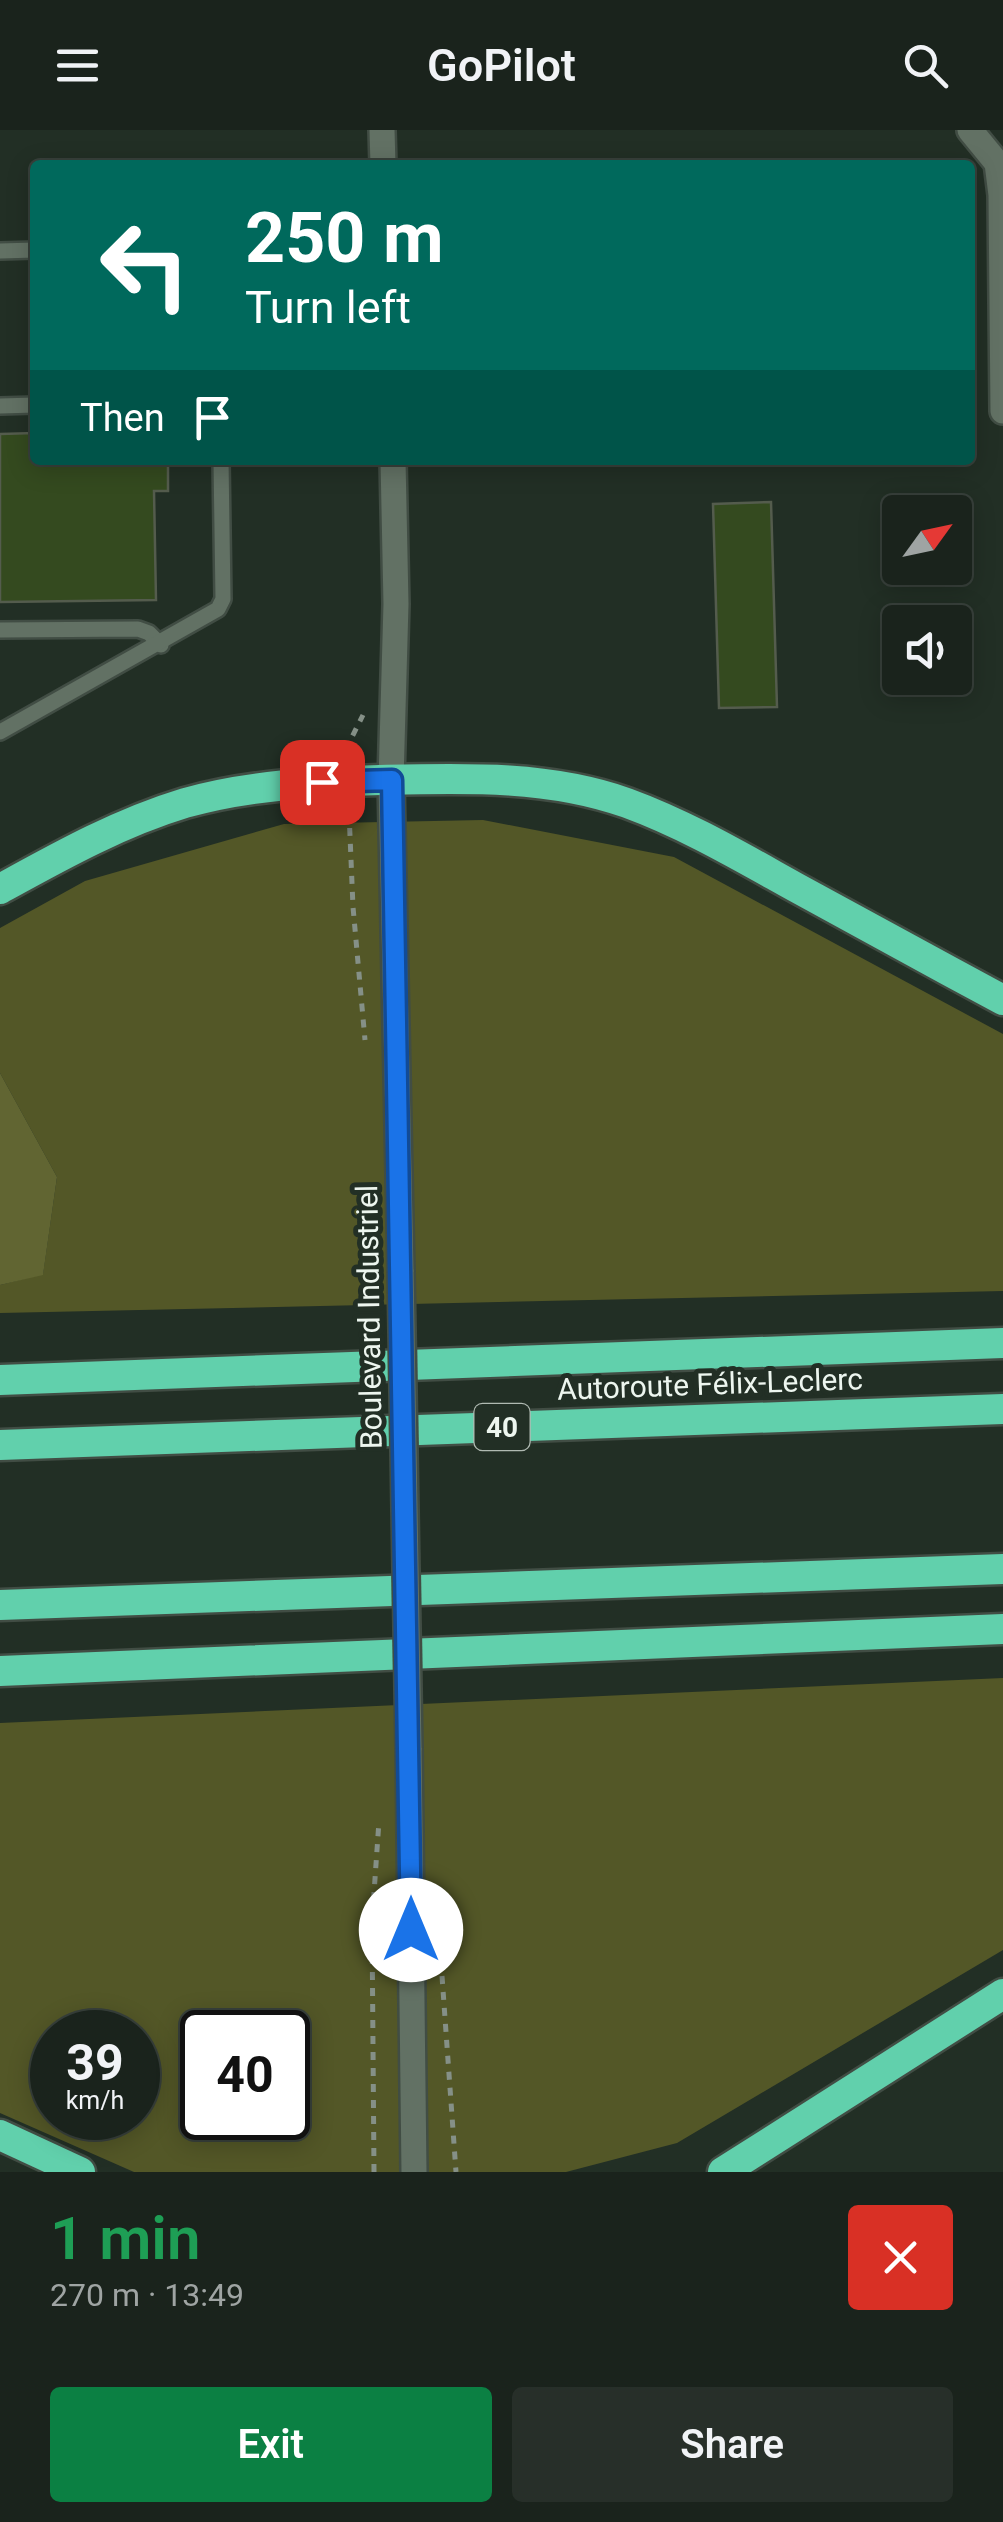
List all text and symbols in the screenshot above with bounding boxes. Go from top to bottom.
icon: menu [50,38,105,93]
icon: search [898,38,953,93]
text: GoPilot [427,39,576,92]
text: 250 m [245,197,444,279]
icon: left [80,200,210,330]
text: Turn left [245,281,411,334]
icon: arrive [185,390,240,445]
text: Then [80,396,165,440]
north arrow [882,495,972,585]
map controls [882,495,972,695]
button: sound [882,605,972,695]
pin [280,740,365,825]
icon: arrive [295,755,350,810]
street label: Boulevard Industriel [349,1185,389,1449]
street label: Autoroute Félix-Leclerc [557,1361,863,1407]
road number: 40 [474,1404,530,1450]
position arrow [359,1878,463,1982]
speed limit sign: 40 [180,2010,310,2140]
text: 39 [66,2034,124,2092]
text: km/h [66,2086,124,2115]
text: 1 min [50,2203,200,2274]
button: close [848,2205,953,2310]
text: 270 m · 13:49 [50,2276,244,2314]
button: Exit [50,2387,492,2502]
button: Share [512,2387,953,2502]

